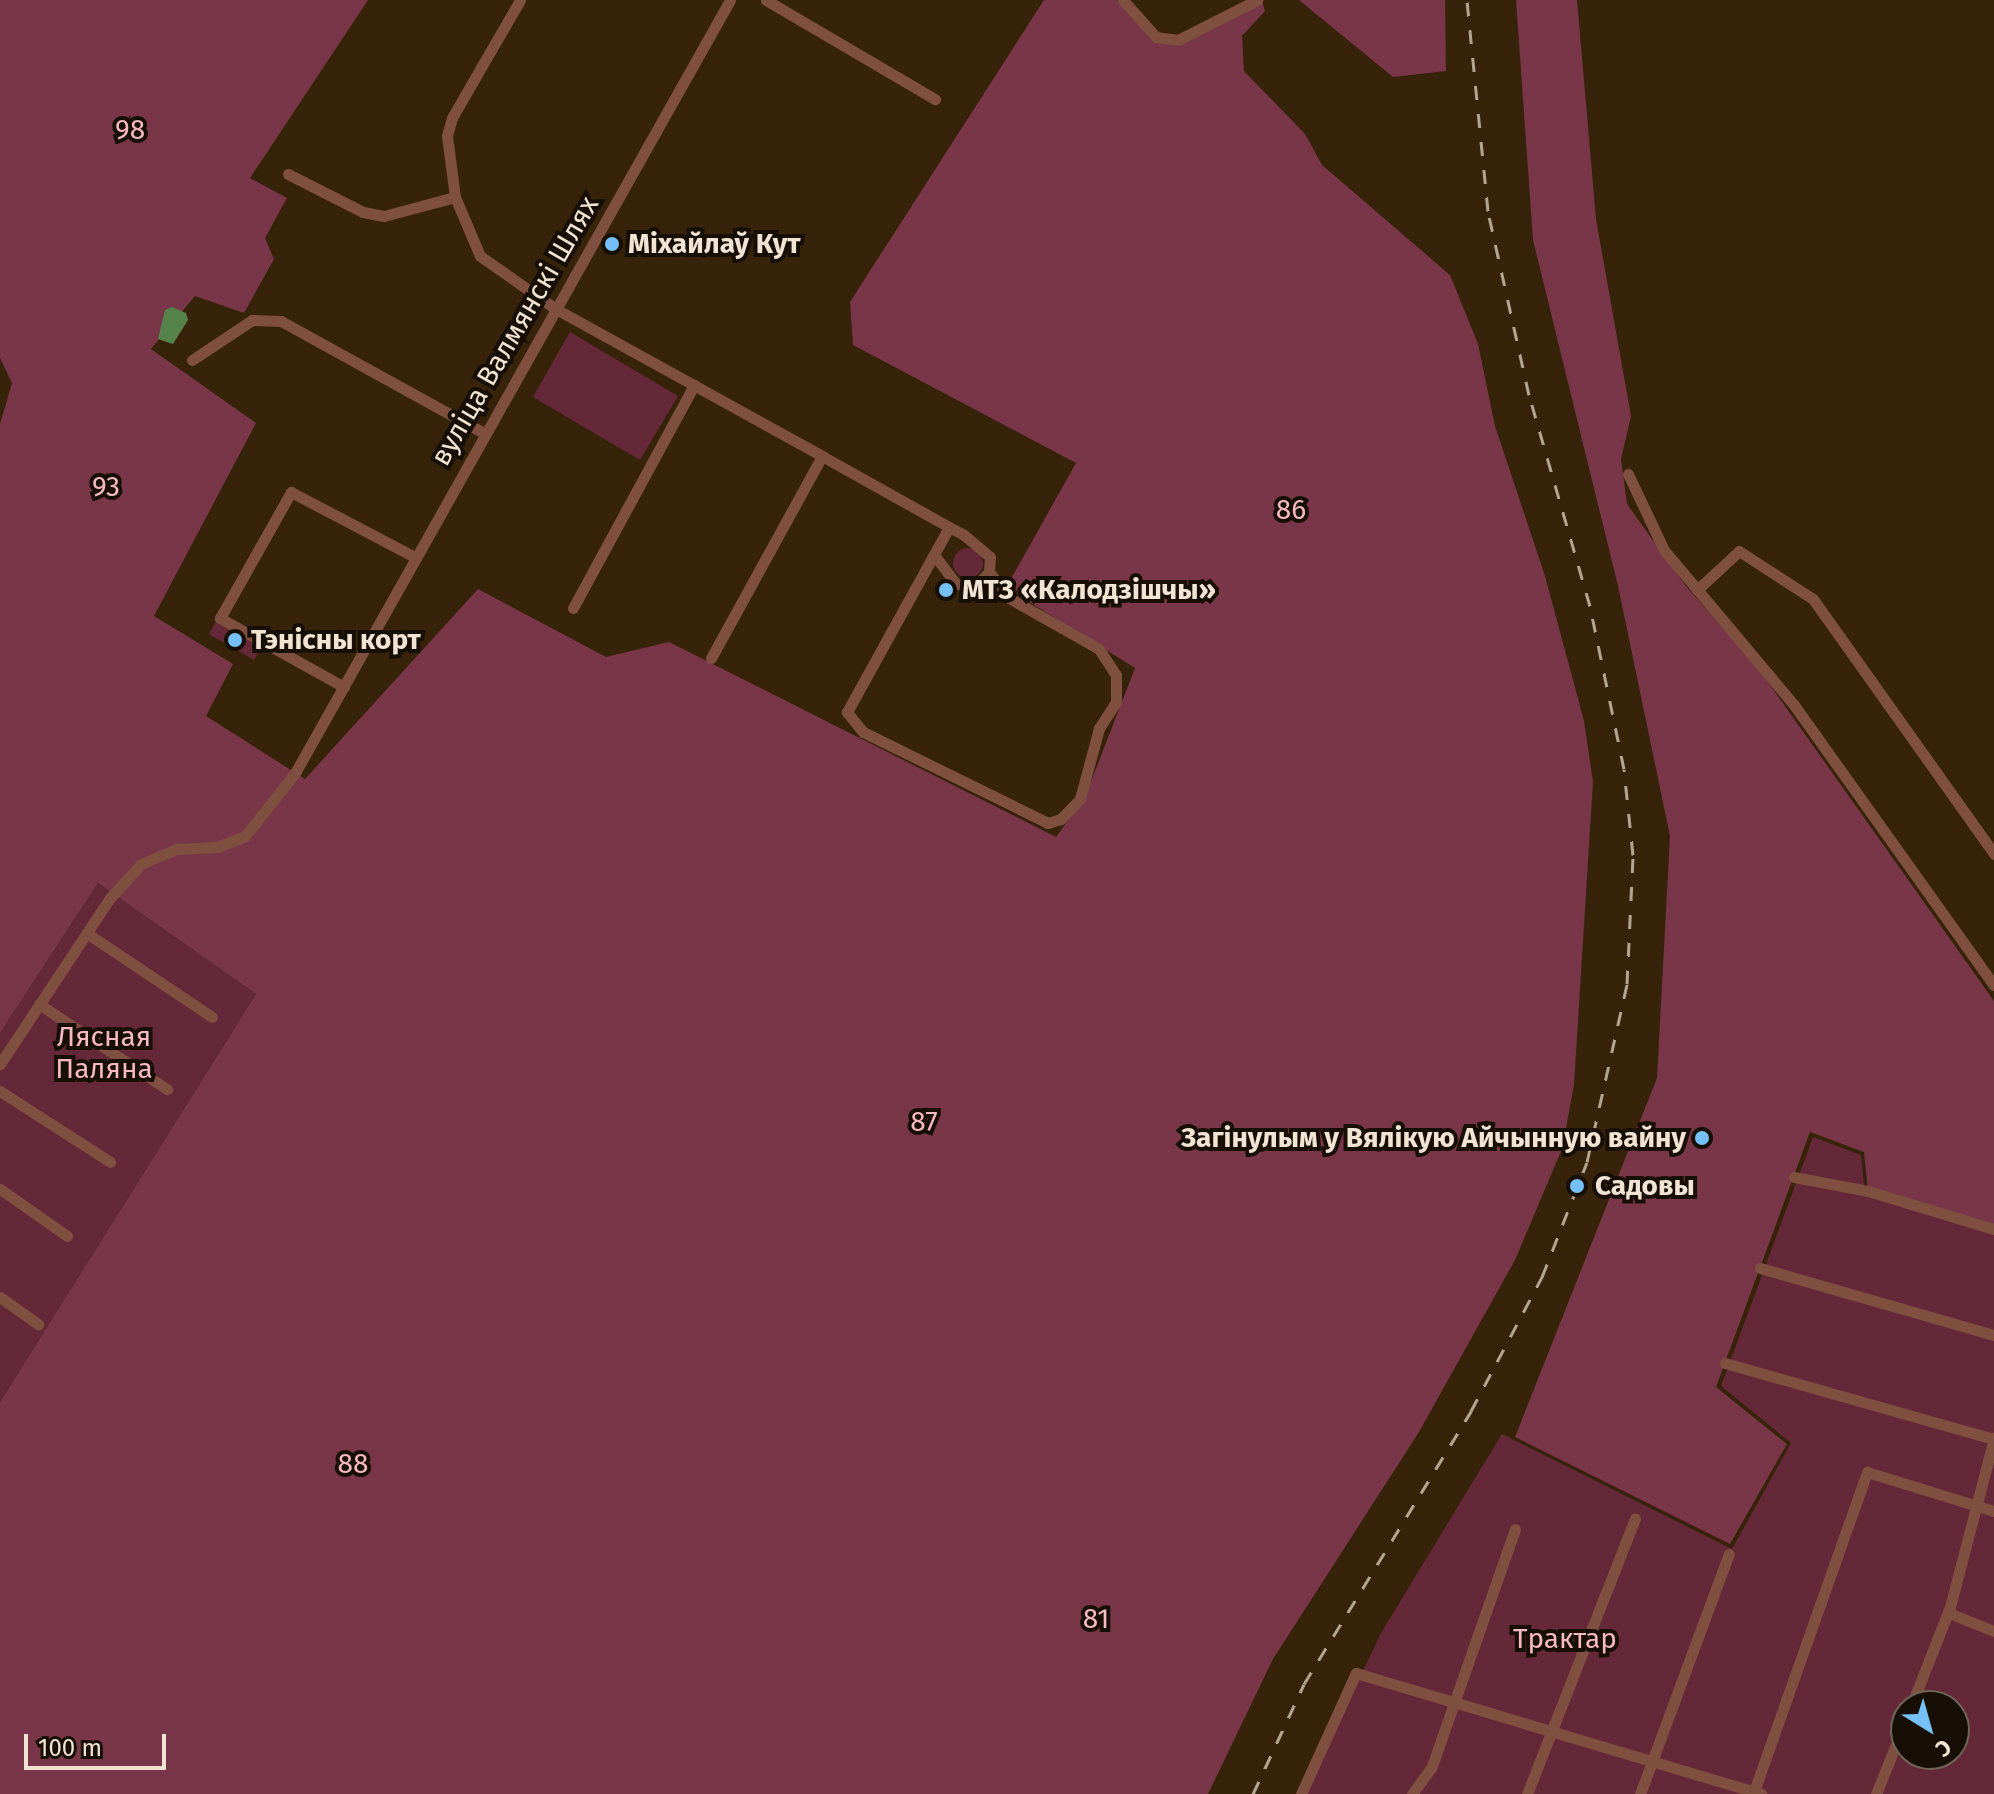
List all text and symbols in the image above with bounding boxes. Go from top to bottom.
park label: 98 [115,113,145,147]
street label: вуліца Валмянскі Шлях [424,190,606,472]
place label: Міхайлаў Кут [628,227,800,261]
marker: Міхайлаў Кут [603,235,621,253]
park label: 93 [92,470,120,504]
park label: 86 [1276,493,1306,527]
place label: МТЗ «Калодзішчы» [962,573,1216,607]
marker: МТЗ «Калодзішчы» [937,581,955,599]
place label: Тэнісны корт [251,623,421,657]
marker: Тэнісны корт [226,631,244,649]
park label: Лясная Паляна [55,1020,153,1086]
park label: 87 [910,1105,938,1139]
place label: Загінулым у Вялікую Айчынную вайну [1181,1121,1686,1155]
marker: Загінулым у Вялікую Айчынную вайну [1693,1129,1711,1147]
place label: Садовы [1595,1169,1695,1203]
marker: Садовы [1566,1175,1588,1197]
park label: 88 [338,1447,368,1481]
park label: 81 [1083,1602,1109,1636]
park label: Трактар [1513,1622,1617,1656]
north arrow [1890,1690,1970,1770]
scale bar [28,1718,170,1768]
text: С [1930,1733,1957,1763]
text: 100 m [38,1734,102,1762]

